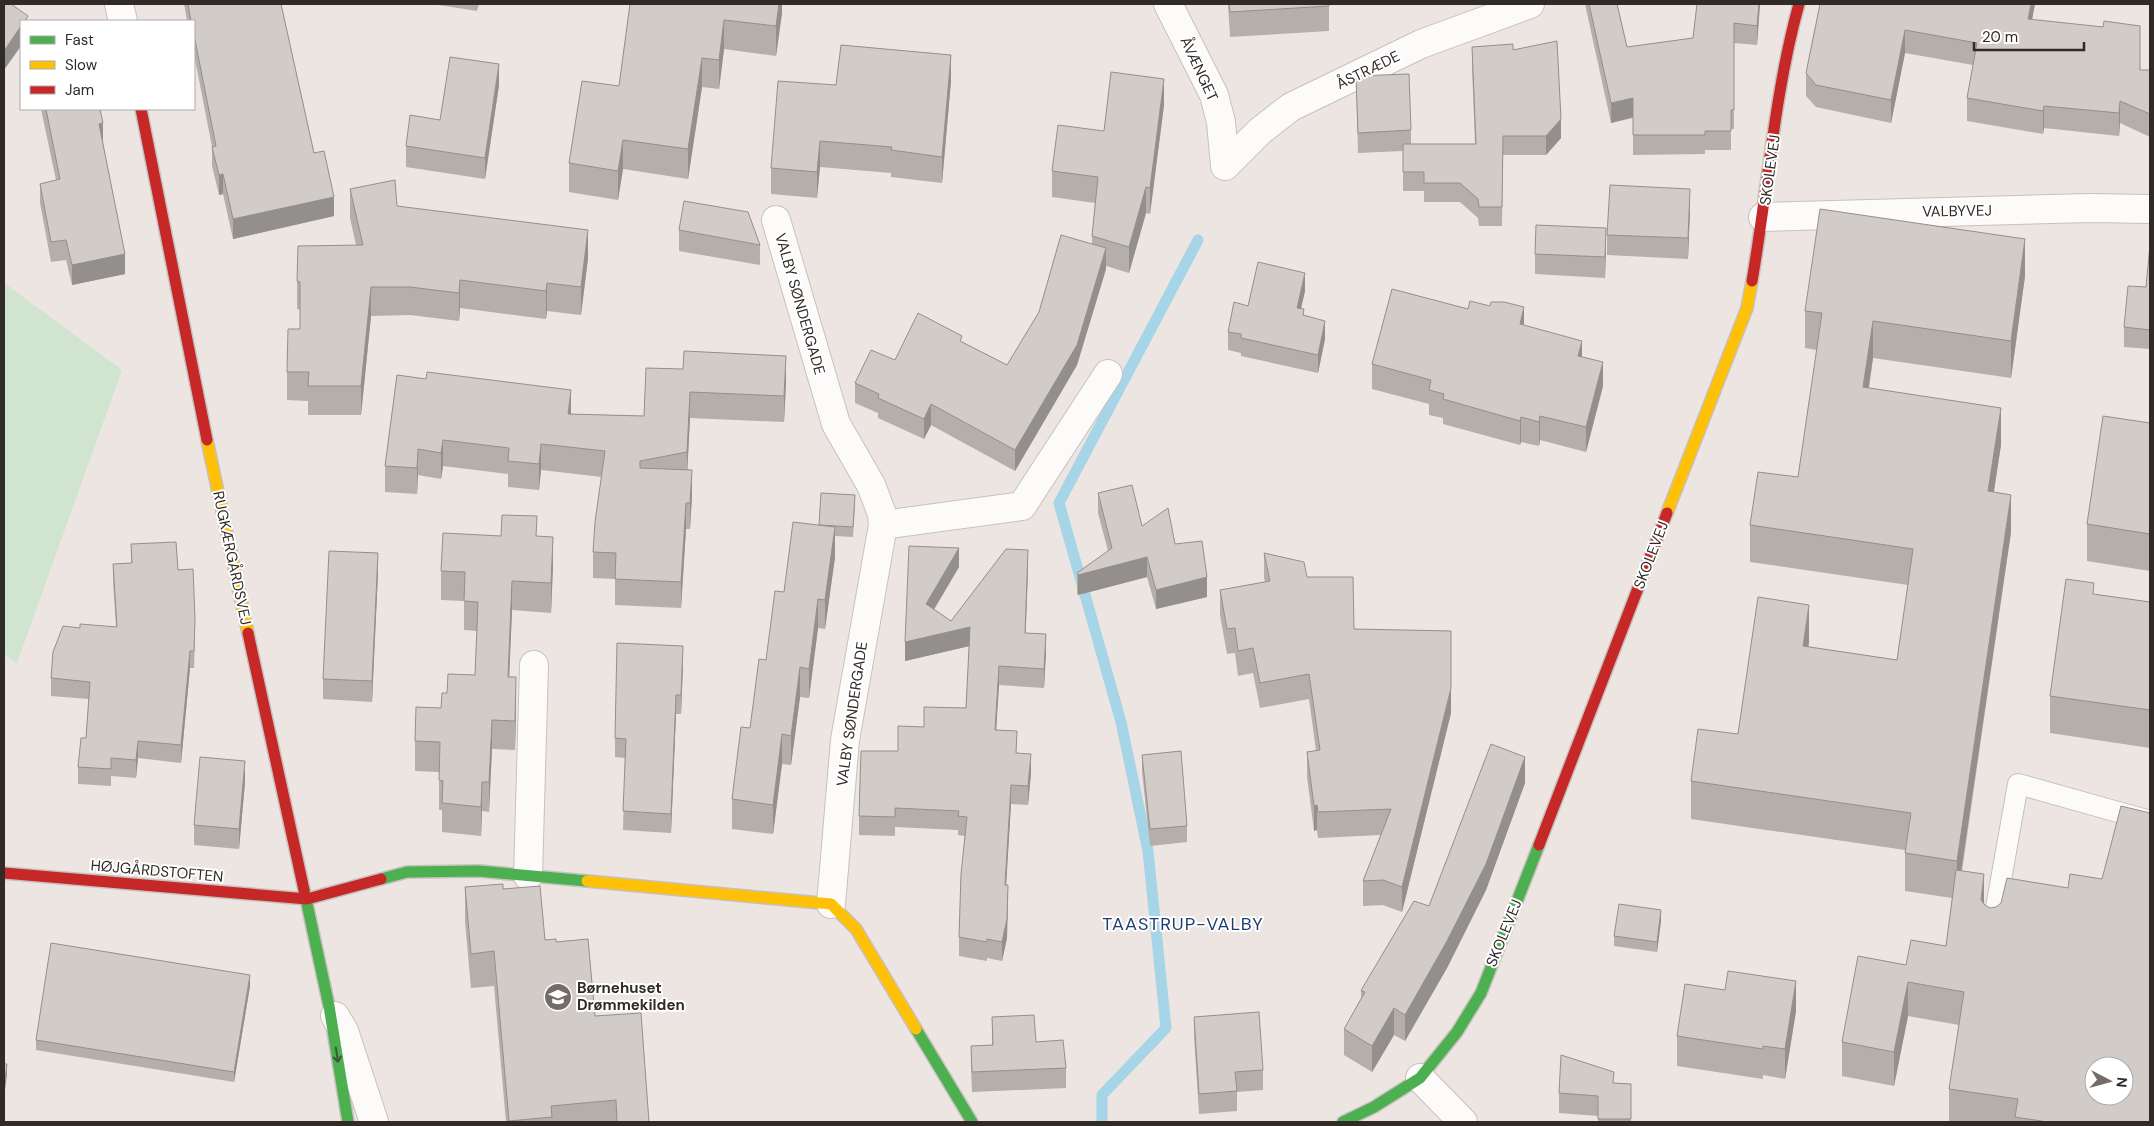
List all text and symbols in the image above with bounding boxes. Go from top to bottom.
legend [20,20,195,110]
scale bar [1974,20,2084,52]
text: 20 m [1982,27,2018,47]
text: Fast [65,30,94,50]
street label: ÅVÆNGET [1175,34,1223,104]
street label: ÅSTRÆDE [1333,46,1403,94]
text: Slow [65,55,98,75]
text: Jam [65,80,94,100]
street label: SKOLEVEJ [1755,134,1785,206]
street label: VALBYVEJ [1922,200,1992,222]
street label: VALBY SØNDERGADE [770,231,830,377]
street label: RUGKÆRGÅRDSVEJ [208,489,256,627]
street label: SKOLEVEJ [1629,518,1673,592]
street label: VALBY SØNDERGADE [832,640,872,788]
street label: HØJGÅRDSTOFTEN [90,855,224,887]
street label: SKOLEVEJ [1481,896,1527,970]
district label: TAASTRUP-VALBY [1102,912,1264,936]
place label: Børnehuset Drømmekilden [577,978,685,1015]
school or university icon: Børnehuset Drømmekilden [543,982,573,1012]
one-way arrow [332,1046,342,1062]
north arrow [2084,1056,2134,1106]
text: N [2112,1076,2131,1088]

